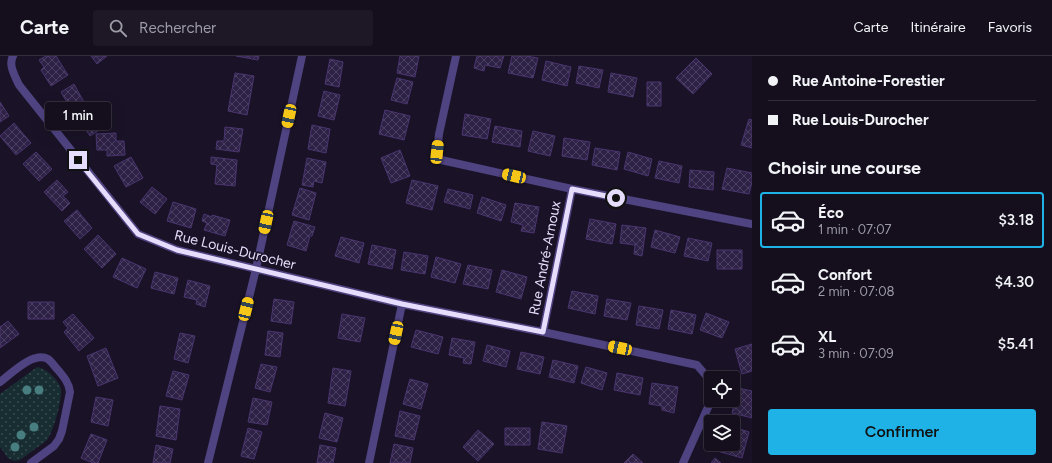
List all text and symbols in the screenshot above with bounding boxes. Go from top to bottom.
search box [93,10,373,46]
text: Carte [20,16,69,39]
icon: search [107,17,129,39]
text: Rechercher [139,19,216,37]
text: Carte [854,19,888,36]
text: Itinéraire [910,19,966,36]
text: Favoris [988,19,1032,36]
text: Rue Antoine-Forestier [792,72,945,90]
callout: 1 min [45,102,111,130]
car [281,103,297,129]
text: 1 min [63,108,93,123]
text: Rue Louis-Durocher [792,111,929,129]
car [430,139,444,165]
route end [69,151,87,169]
text: Choisir une course [768,157,921,179]
car [501,167,527,185]
route start [607,189,625,207]
street label: Rue André-Arnoux [526,199,564,317]
icon: car [770,202,806,238]
text: Éco [818,204,844,222]
car [258,209,274,235]
text: $3.18 [998,211,1034,229]
text: 1 min · 07:07 [818,222,892,237]
street label: Rue Louis-Durocher [173,227,298,273]
icon: car [770,264,806,300]
text: Confort [818,266,872,284]
text: $4.30 [995,273,1034,291]
text: 2 min · 07:08 [818,284,894,299]
car [237,296,255,322]
car [388,320,404,346]
icon: car [770,326,806,362]
text: XL [818,328,836,346]
text: $5.41 [998,335,1034,353]
car [607,340,633,356]
text: 3 min · 07:09 [818,346,894,361]
map controls [704,371,740,451]
button: locate [704,371,740,407]
button: Confirmer [768,409,1036,455]
button: layers [704,415,740,451]

